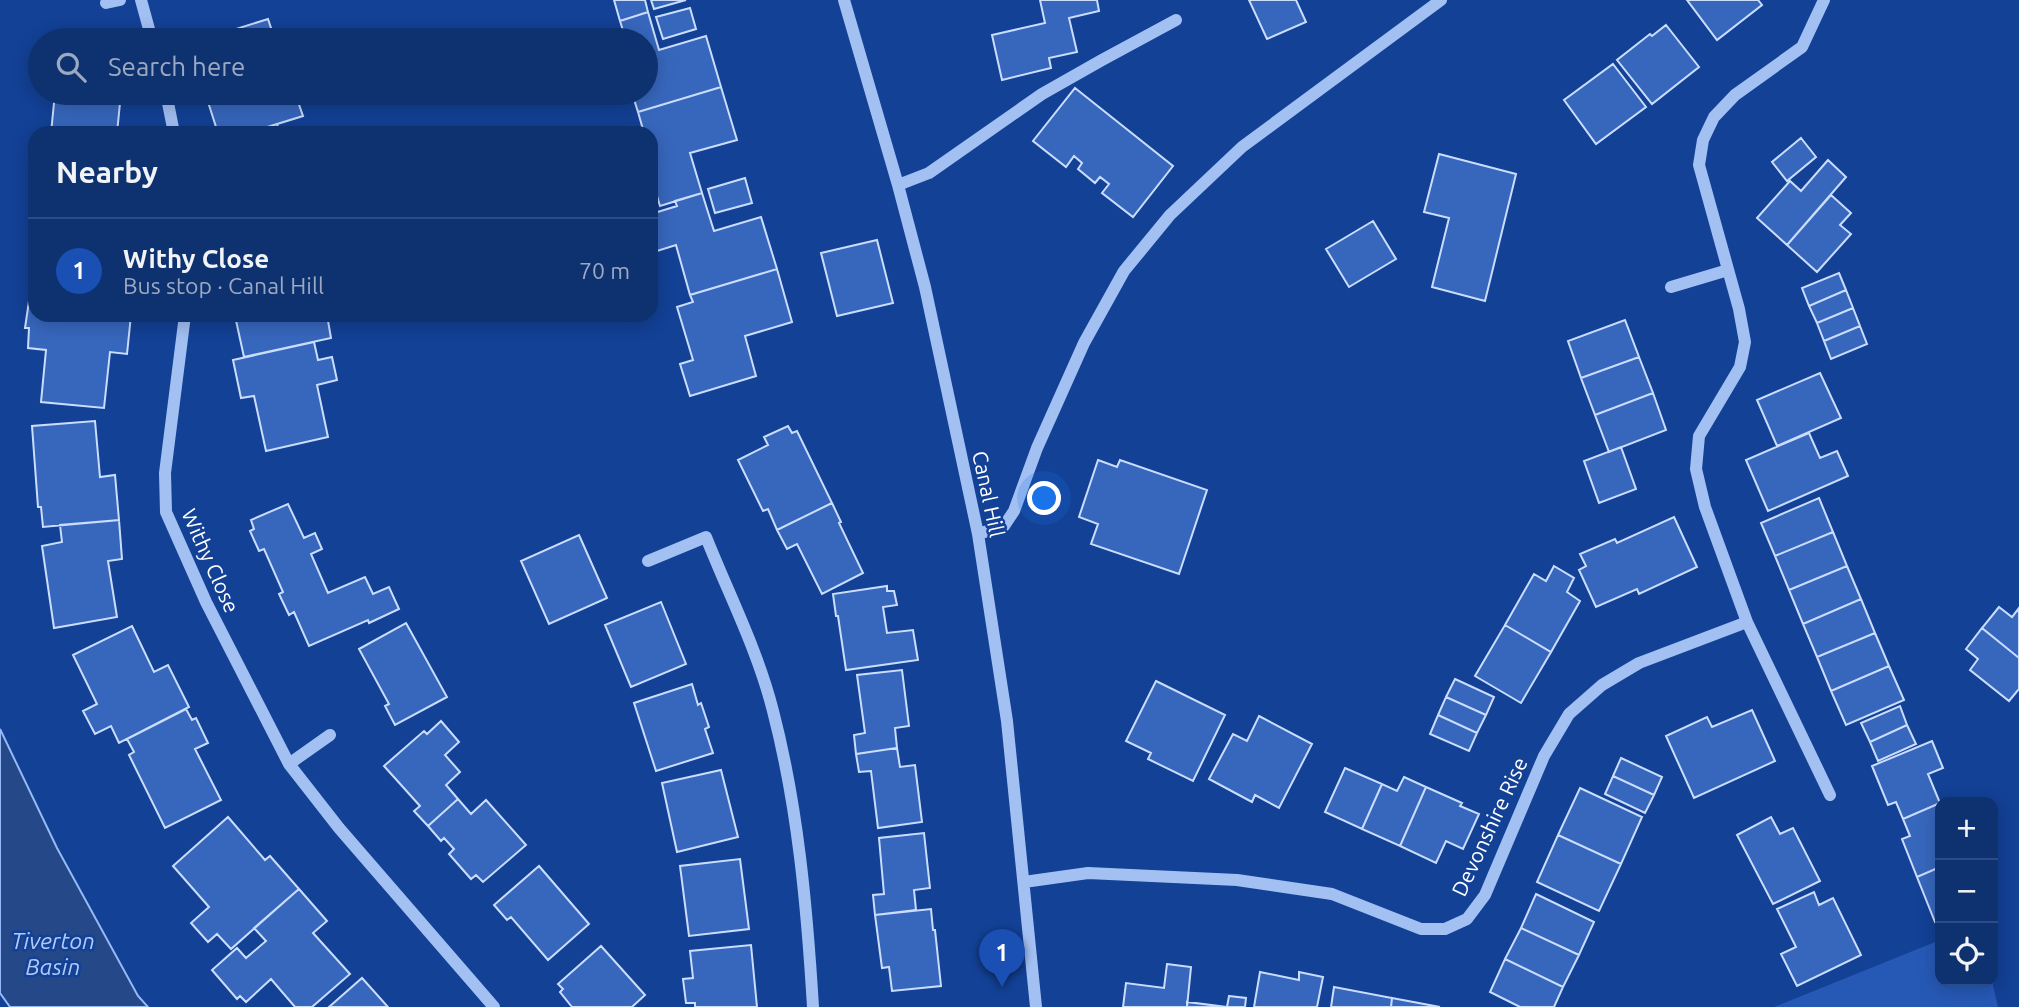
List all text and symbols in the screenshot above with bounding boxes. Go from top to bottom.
search box [28,28,658,105]
icon: search [52,48,90,86]
text: Search here [108,52,245,81]
text: Nearby [56,155,158,189]
text: Withy Close [123,244,269,273]
text: 1 [73,258,85,283]
text: 70 m [579,258,630,283]
text: Bus stop · Canal Hill [123,273,324,298]
street label: Canal Hill [968,448,1010,539]
your location [1027,481,1061,515]
street label: Withy Close [177,505,245,616]
street label: Devonshire Rise [1446,753,1532,900]
map controls [1935,797,1998,986]
button: + [1935,797,1998,860]
button: − [1935,860,1998,923]
button: locate [1935,923,1998,986]
water label: Tiverton Basin [11,928,95,979]
pin: 1 [979,929,1025,987]

